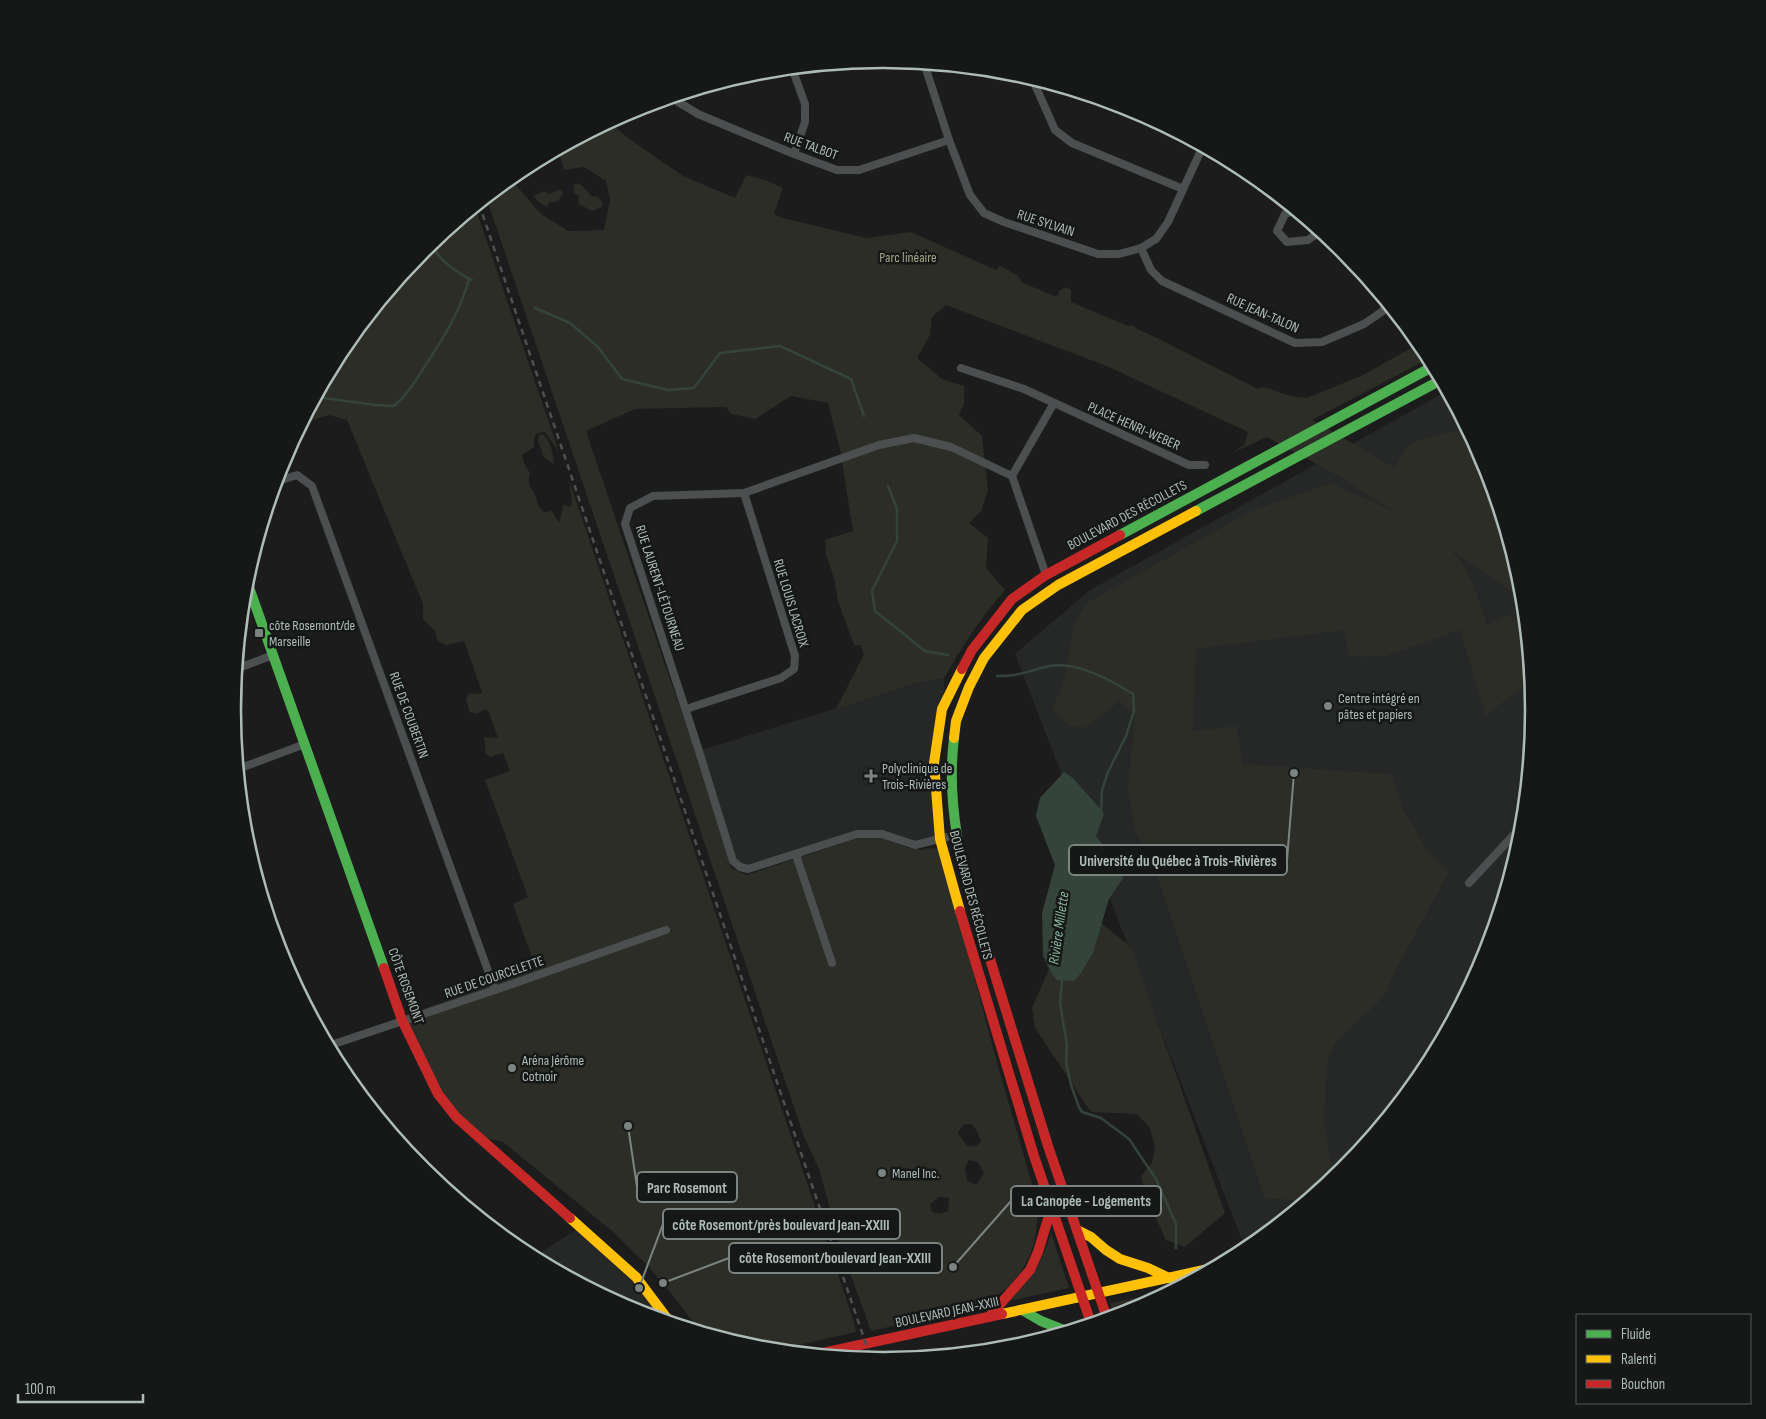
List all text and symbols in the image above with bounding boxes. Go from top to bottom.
street label: RUE TALBOT [782,128,841,164]
street label: RUE SYLVAIN [1015,206,1077,240]
park label: Parc linéaire [879,249,937,266]
street label: RUE JEAN-TALON [1224,289,1302,337]
street label: PLACE HENRI-WEBER [1085,398,1183,454]
street label: BOULEVARD DES RÉCOLLETS [1064,476,1190,554]
street label: RUE LAURENT-LÉTOURNEAU [632,523,688,653]
street label: RUE LOUIS LACROIX [770,557,812,649]
place label: côte Rosemont/de Marseille [269,617,355,650]
marker: côte Rosemont/de Marseille [253,627,265,639]
street label: RUE DE COUBERTIN [386,669,432,761]
place label: Centre intégré en pâtes et papiers [1338,690,1420,723]
marker: Centre intégré en pâtes et papiers [1322,700,1334,712]
place label: Polyclinique de Trois-Rivières [882,760,952,793]
marker: Polyclinique de Trois-Rivières [864,769,878,783]
street label: BOULEVARD DES RÉCOLLETS [946,829,996,961]
callout: Université du Québec à Trois-Rivières [1069,845,1287,875]
text: Université du Québec à Trois-Rivières [1079,852,1277,871]
water label: Rivière Millette [1044,890,1074,966]
street label: CÔTE ROSEMONT [384,945,428,1027]
street label: RUE DE COURCELETTE [442,952,546,1002]
place label: Aréna Jérôme Cotnoir [521,1052,584,1085]
marker: Aréna Jérôme Cotnoir [506,1062,518,1074]
place label: Manel Inc. [892,1165,940,1182]
marker: Manel Inc. [876,1167,888,1179]
callout: Parc Rosemont [637,1172,737,1202]
text: Parc Rosemont [647,1179,727,1198]
callout: La Canopée - Logements [1011,1186,1161,1216]
text: La Canopée - Logements [1021,1192,1151,1211]
callout: côte Rosemont/près boulevard Jean-XXIII [663,1209,900,1239]
text: côte Rosemont/près boulevard Jean-XXIII [672,1216,890,1235]
callout: côte Rosemont/boulevard Jean-XXIII [729,1243,942,1273]
text: côte Rosemont/boulevard Jean-XXIII [739,1249,931,1268]
street label: BOULEVARD JEAN-XXIII [894,1293,1000,1331]
legend [1576,1314,1751,1404]
text: Fluide [1621,1325,1651,1344]
text: Ralenti [1621,1350,1656,1369]
scale bar [18,1372,142,1404]
text: Bouchon [1621,1375,1665,1394]
text: 100 m [25,1380,56,1399]

